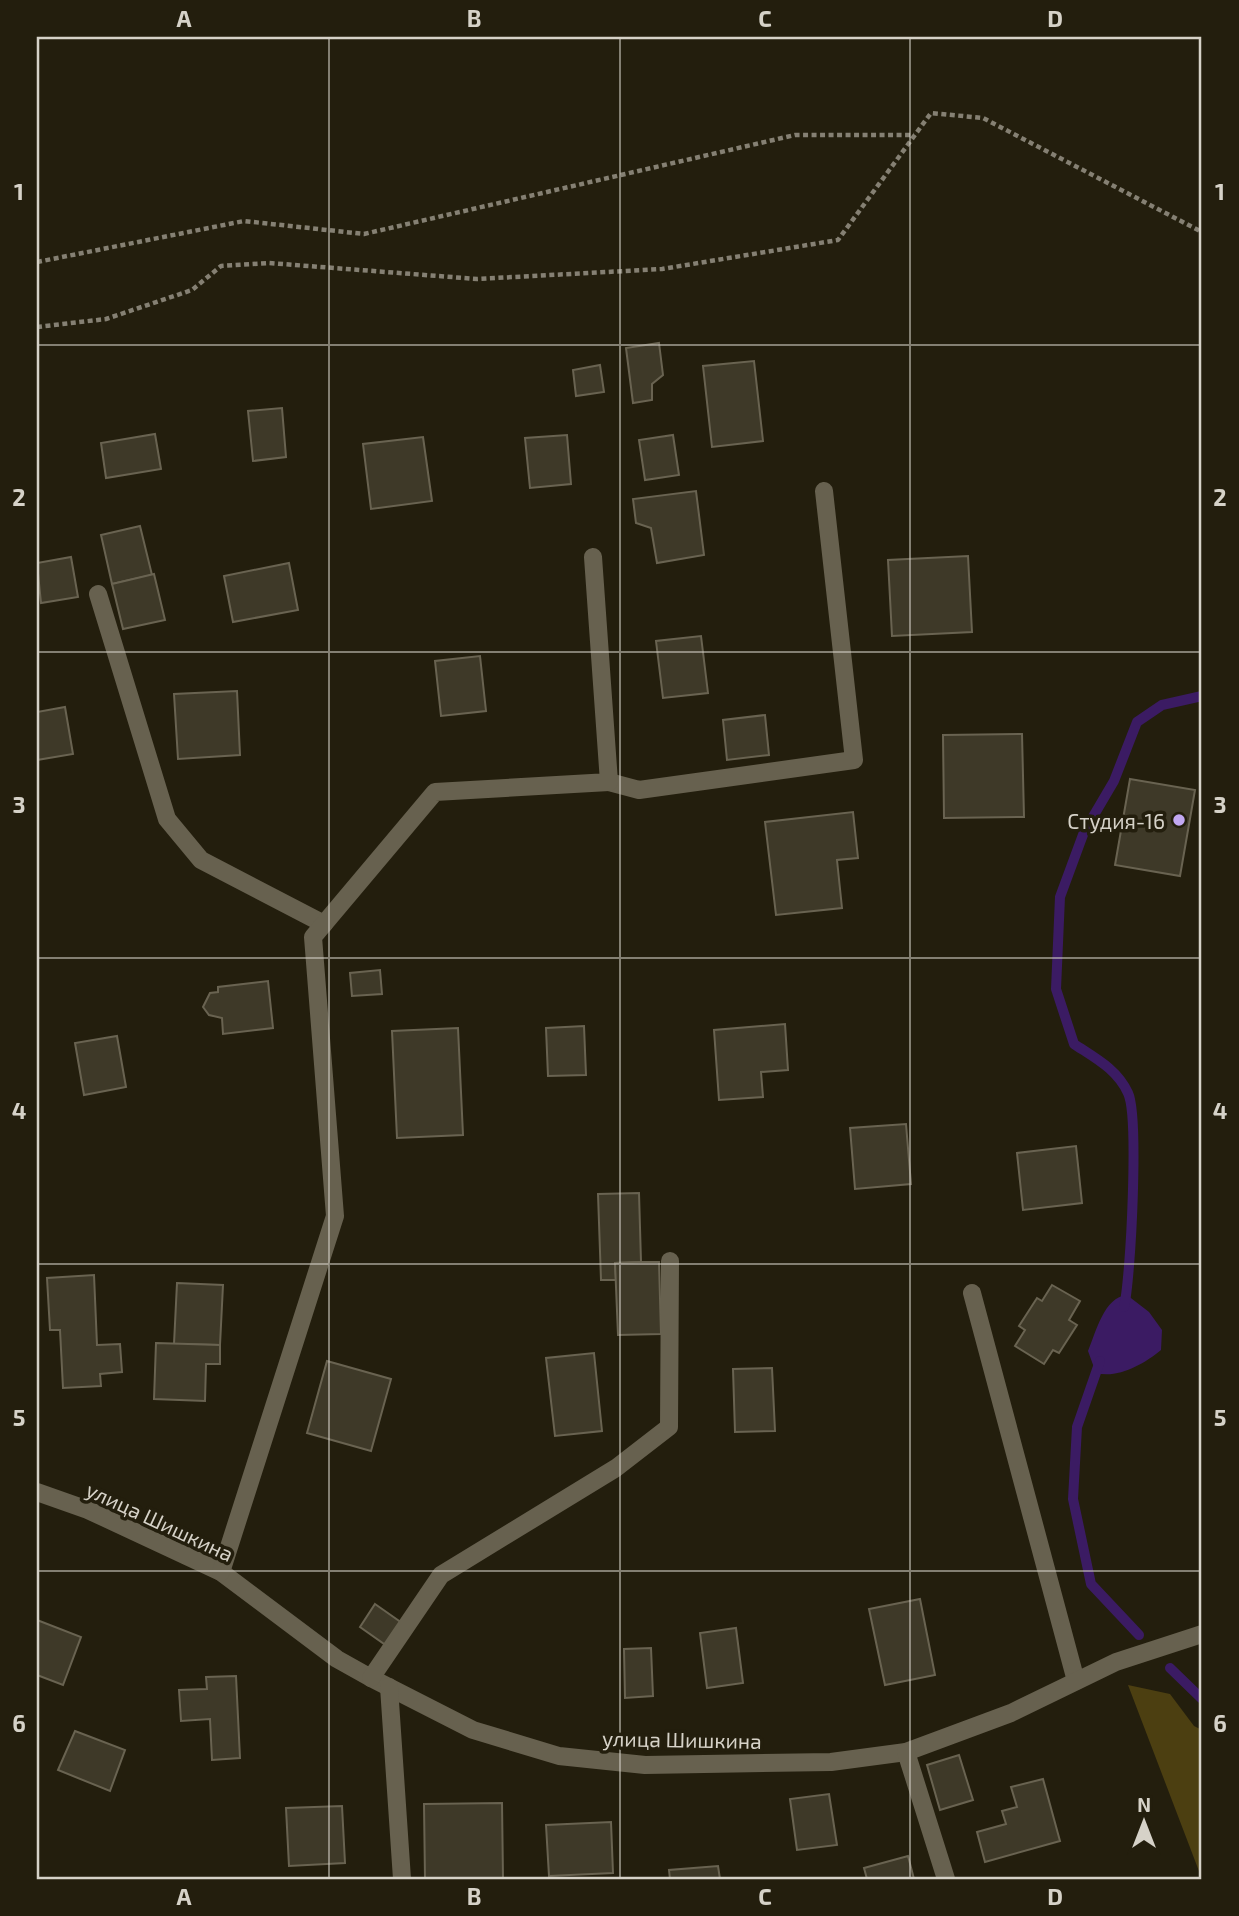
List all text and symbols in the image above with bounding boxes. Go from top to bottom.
text: A [176,4,192,32]
text: B [467,4,481,32]
text: C [758,4,772,32]
text: D [1047,4,1063,32]
text: 1 [14,177,24,205]
text: 1 [1215,177,1225,205]
text: 2 [12,483,26,511]
text: 2 [1213,483,1227,511]
text: 3 [12,790,26,818]
text: 3 [1213,790,1227,818]
place label: Студия-16 [1067,808,1165,834]
marker: Студия-16 [1171,812,1187,828]
text: 4 [12,1096,26,1124]
text: 4 [1213,1096,1227,1124]
text: 5 [13,1403,25,1431]
text: 5 [1214,1403,1226,1431]
street label: улица Шишкина [82,1476,238,1567]
text: 6 [12,1709,26,1737]
text: 6 [1213,1709,1227,1737]
street label: улица Шишкина [602,1725,762,1754]
north arrow [1110,1786,1180,1856]
text: N [1137,1793,1151,1816]
text: A [176,1882,192,1910]
text: B [467,1882,481,1910]
text: C [758,1882,772,1910]
text: D [1047,1882,1063,1910]

